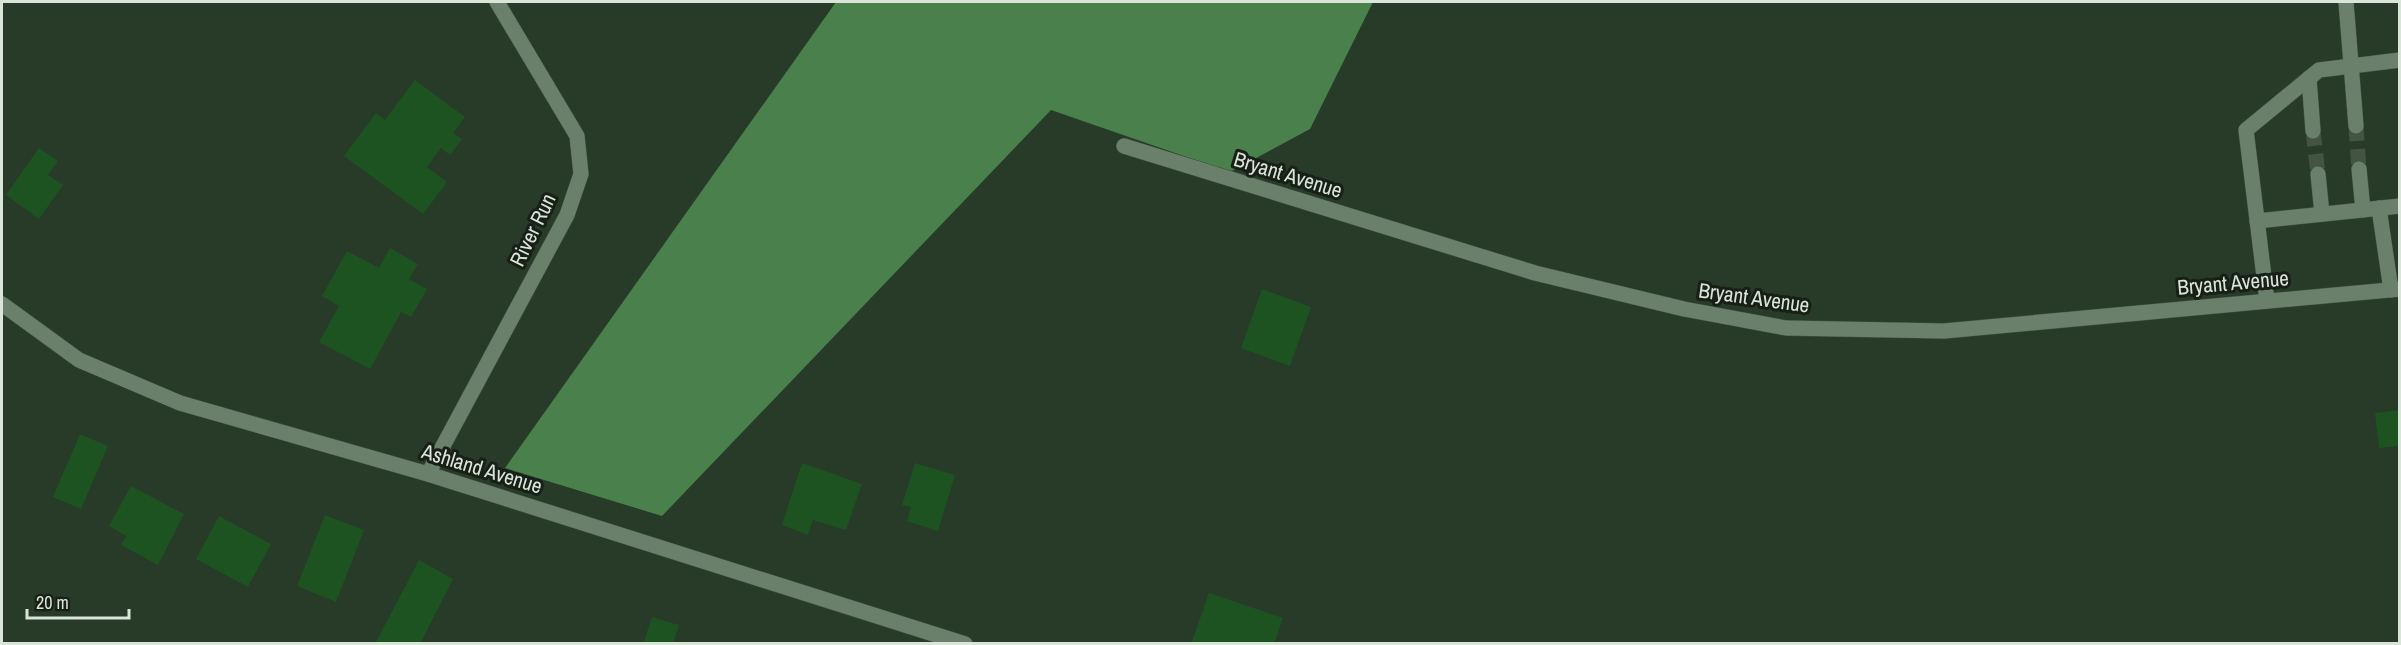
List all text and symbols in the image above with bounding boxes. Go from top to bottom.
street label: Bryant Avenue [1230,144,1346,205]
street label: River Run [503,189,563,271]
street label: Bryant Avenue [2176,263,2290,302]
street label: Bryant Avenue [1697,275,1811,320]
street label: Ashland Avenue [418,436,546,501]
scale bar [27,582,129,620]
text: 20 m [36,590,69,615]

